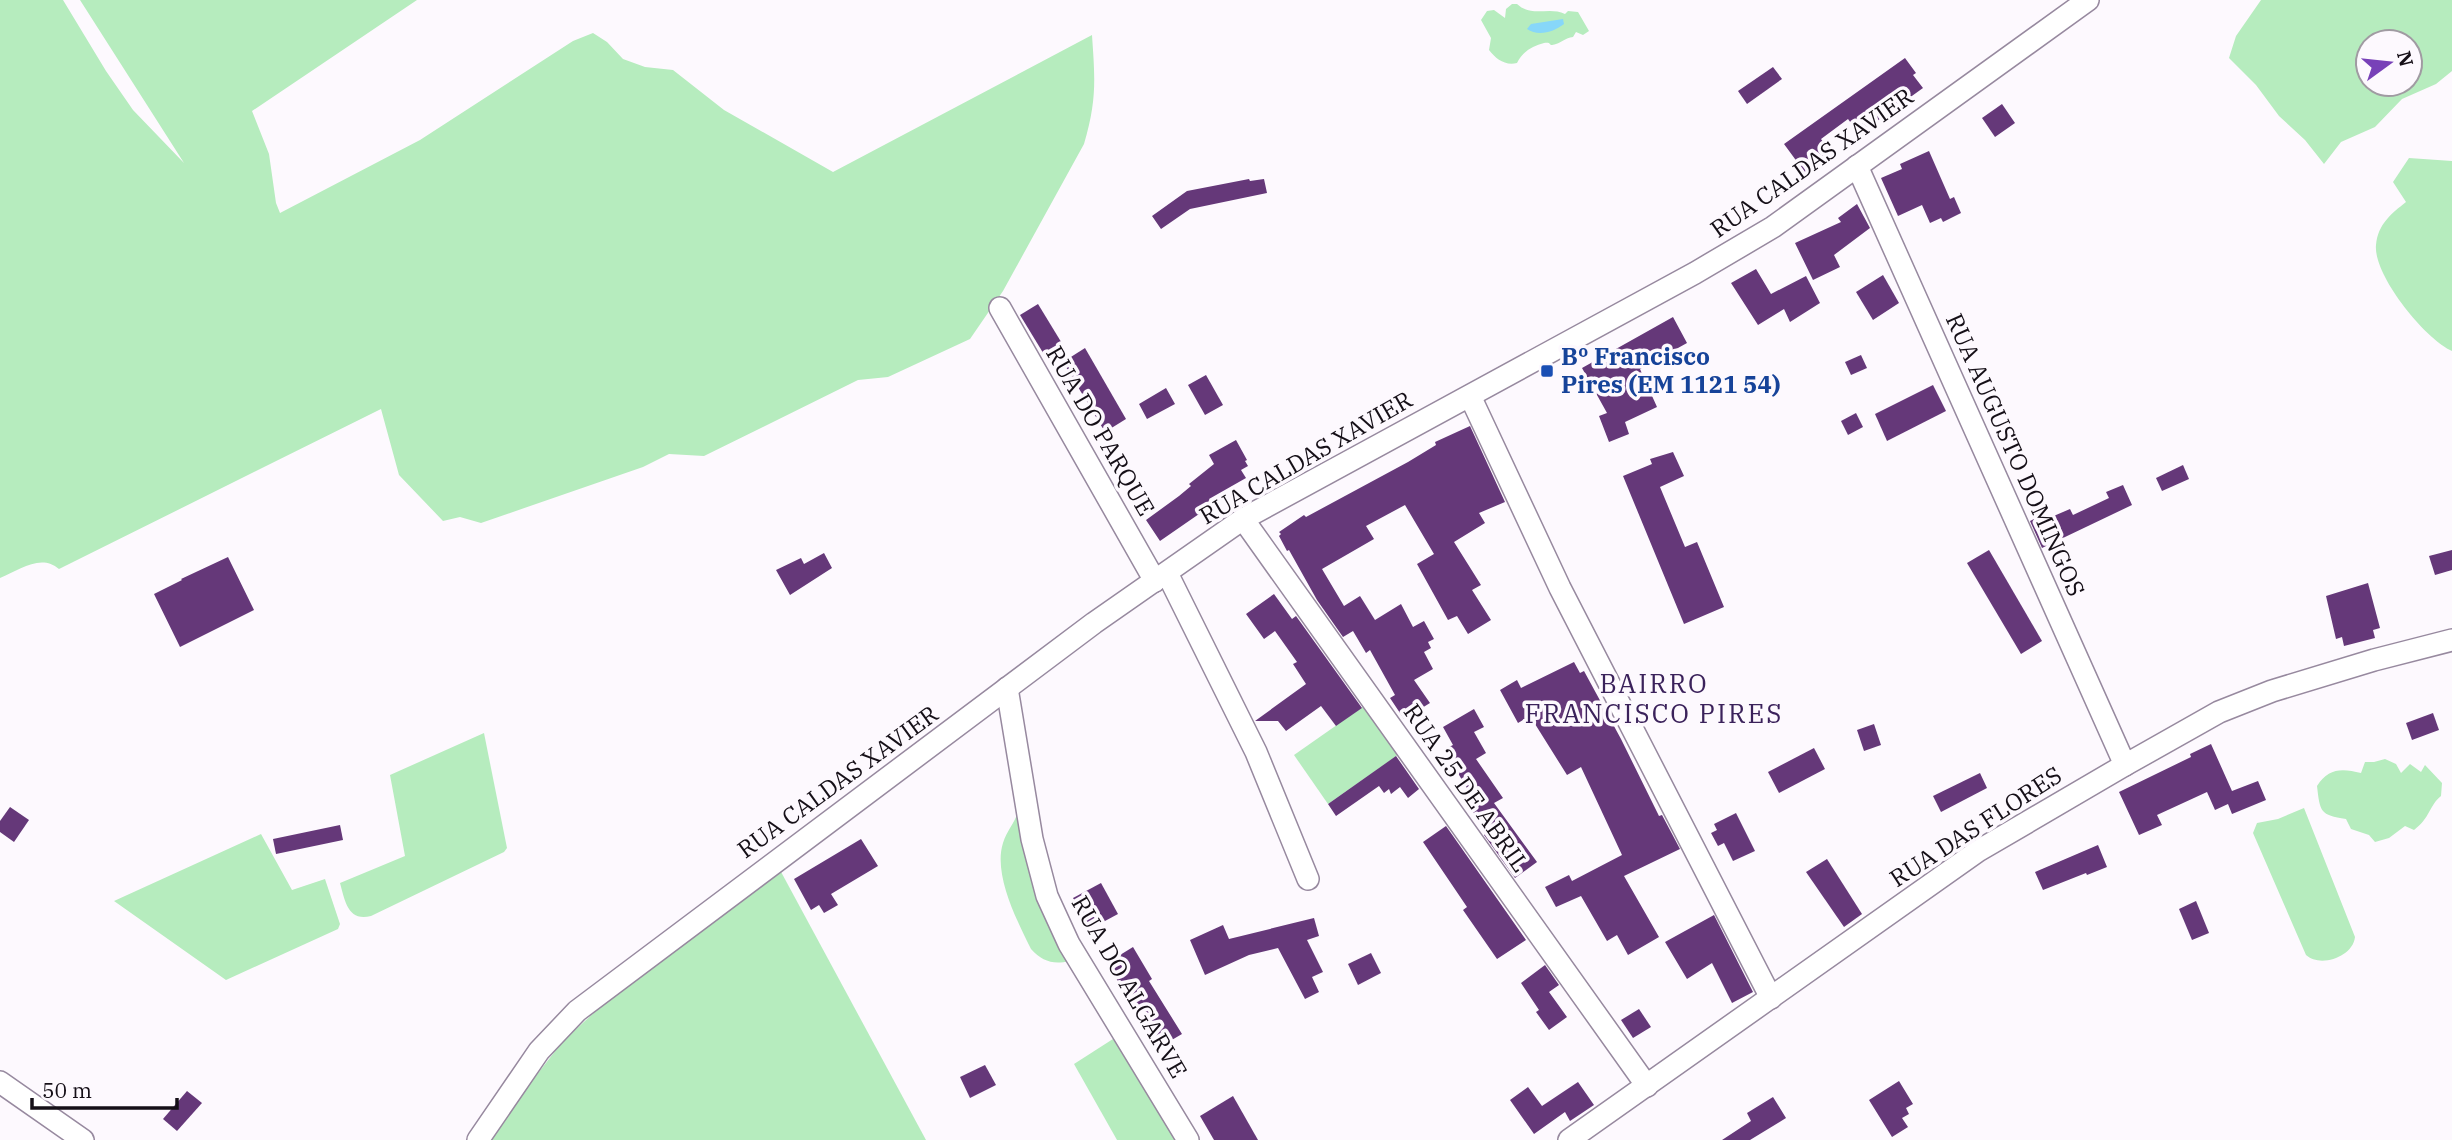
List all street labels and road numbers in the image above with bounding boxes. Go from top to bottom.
street label: RUA CALDAS XAVIER [1704,80,1919,244]
street label: RUA AUGUSTO DOMINGOS [1939,308,2093,601]
street label: RUA DO PARQUE [1039,340,1163,521]
street label: RUA CALDAS XAVIER [1193,383,1418,531]
street label: RUA CALDAS XAVIER [731,697,944,865]
street label: RUA 25 DE ABRIL [1397,697,1537,878]
street label: RUA DAS FLORES [1883,759,2068,894]
street label: RUA DO ALGARVE [1065,889,1195,1084]

